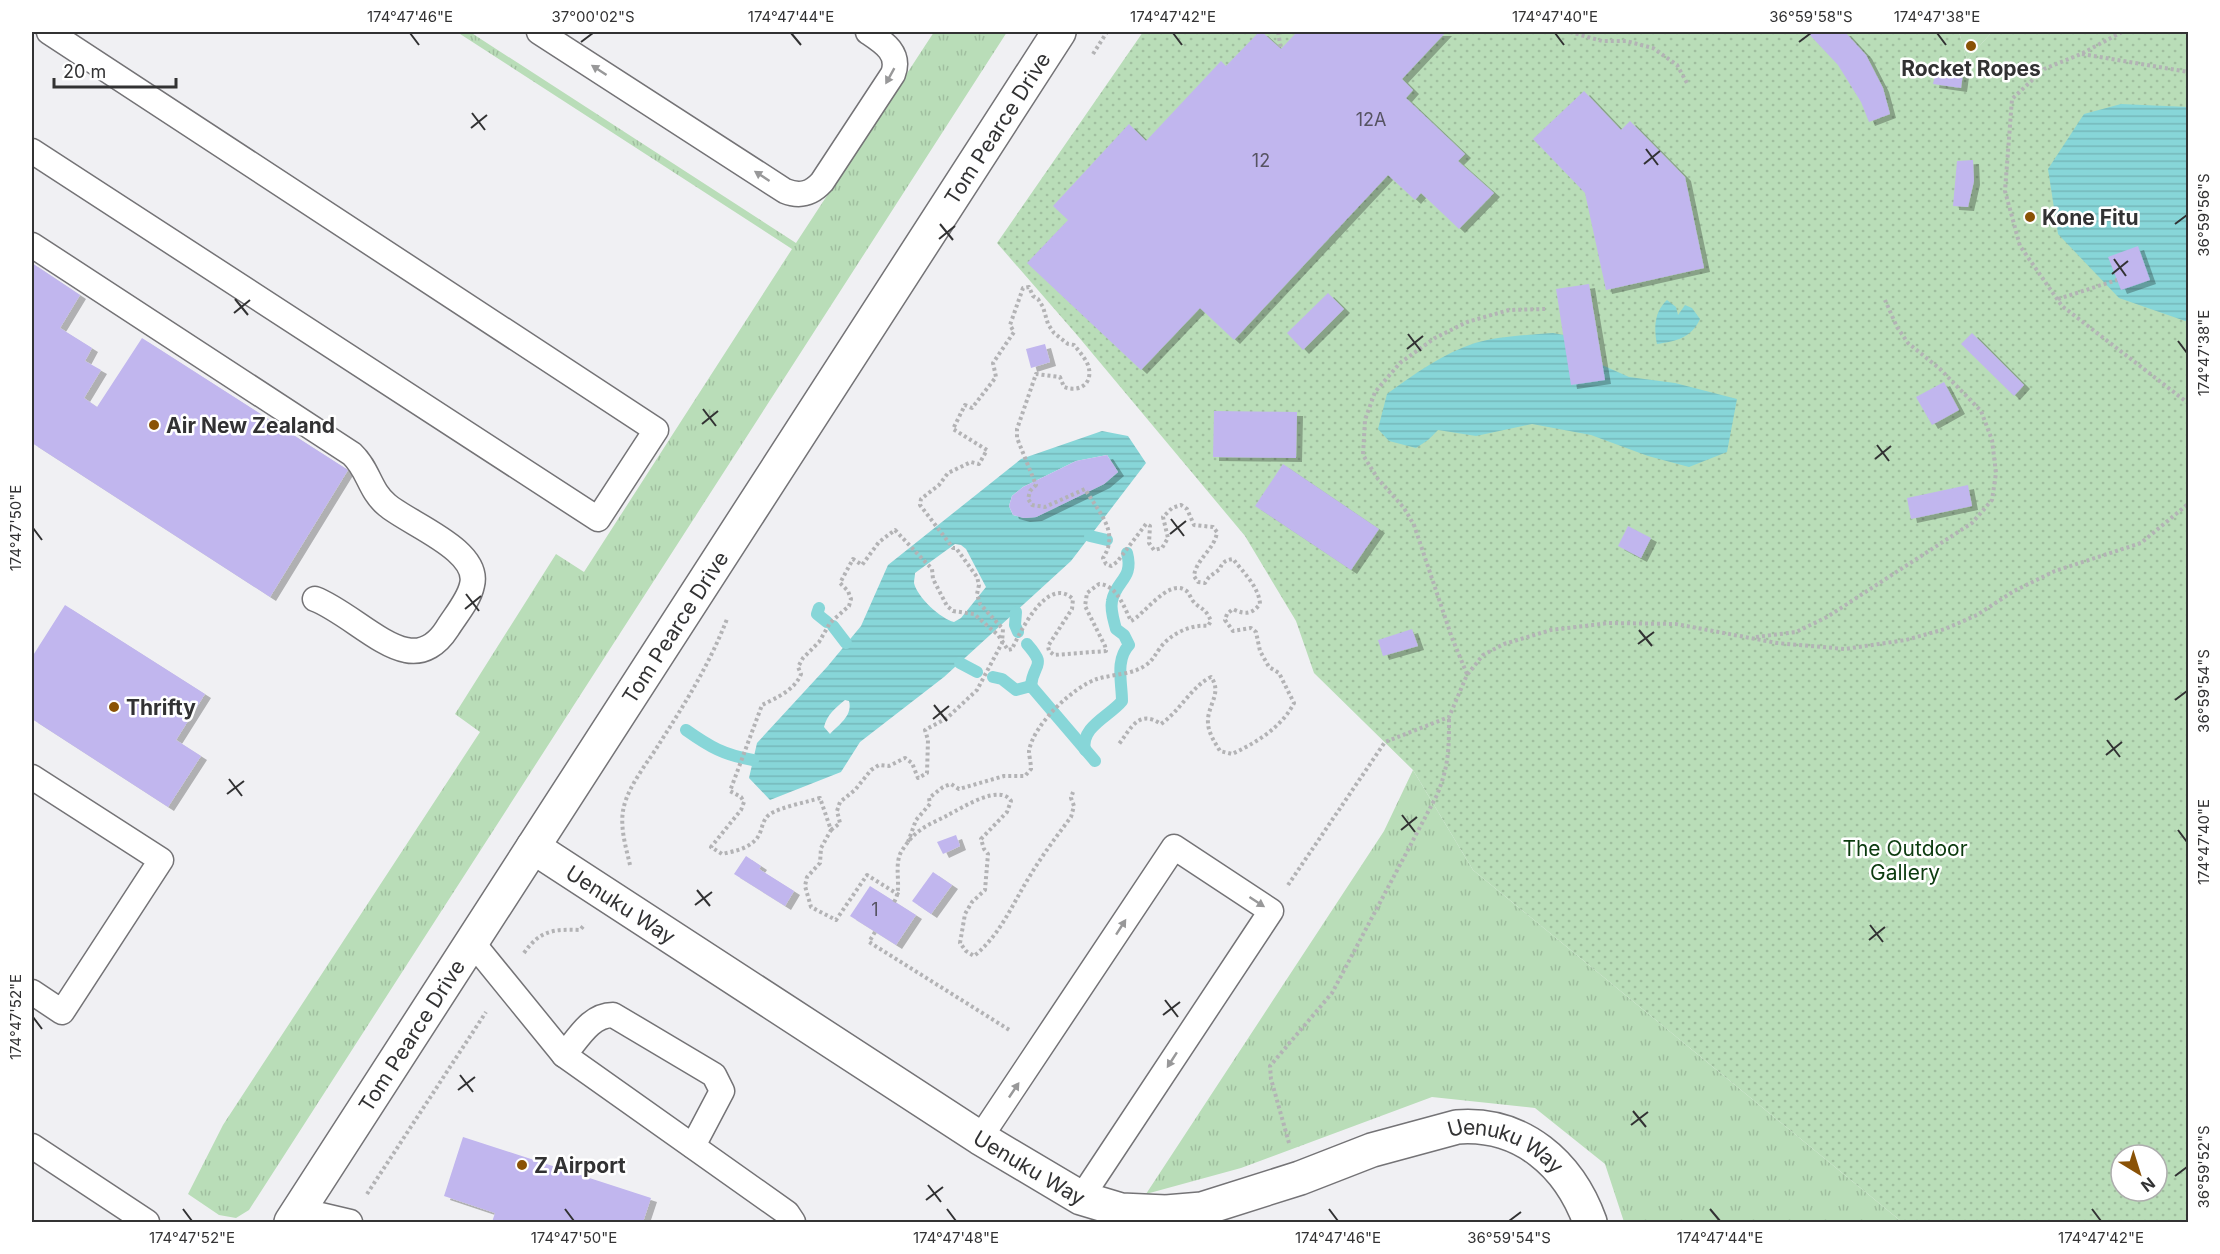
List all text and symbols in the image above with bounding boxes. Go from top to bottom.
text: 174°47'46"E [367,7,453,26]
text: 37°00'02"S [551,7,635,26]
text: 174°47'44"E [748,7,834,26]
text: 174°47'42"E [1130,7,1216,26]
text: 174°47'40"E [1512,7,1598,26]
text: 36°59'58"S [1769,7,1853,26]
text: 174°47'38"E [1894,7,1980,26]
marker: Rocket Ropes [1964,39,1978,53]
street label: Tom Pearce Drive [939,47,1055,209]
scale bar [54,51,176,89]
place label: Rocket Ropes [1901,56,2041,81]
text: 20 m [63,61,106,82]
one-way arrow [591,65,607,76]
one-way arrow [885,68,895,85]
house number: 12A [1356,109,1386,130]
house number: 12 [1252,150,1270,171]
one-way arrow [754,171,771,182]
text: 36°59'56"S [2194,173,2213,257]
place label: Kone Fitu [2042,205,2139,230]
marker: Kone Fitu [2023,210,2037,224]
text: 174°47'38"E [2194,310,2213,396]
place label: Air New Zealand [166,413,335,438]
marker: Air New Zealand [147,418,161,432]
text: 174°47'50"E [6,485,25,571]
street label: Tom Pearce Drive [617,546,733,708]
text: 36°59'54"S [2194,649,2213,733]
place label: Thrifty [126,695,196,720]
marker: Thrifty [107,700,121,714]
text: 174°47'40"E [2194,799,2213,885]
park label: The Outdoor Gallery [1842,836,1968,885]
street label: Uenuku Way [562,860,681,949]
one-way arrow [1249,896,1265,907]
house number: 1 [871,899,879,920]
one-way arrow [1115,920,1127,936]
street label: Tom Pearce Drive [353,955,470,1116]
text: 174°47'52"E [6,974,25,1060]
one-way arrow [1166,1051,1178,1067]
one-way arrow [1008,1082,1019,1098]
street label: Uenuku Way [1444,1113,1569,1178]
street label: Uenuku Way [969,1125,1090,1210]
text: 36°59'52"S [2194,1125,2213,1209]
north arrow [2109,1143,2169,1203]
place label: Z Airport [534,1153,626,1178]
marker: Z Airport [515,1158,529,1172]
text: N [2137,1173,2159,1196]
text: 174°47'52"E [149,1228,235,1247]
text: 174°47'50"E [531,1228,617,1247]
text: 174°47'48"E [913,1228,999,1247]
text: 174°47'46"E [1295,1228,1381,1247]
text: 36°59'54"S [1467,1228,1551,1247]
text: 174°47'44"E [1677,1228,1763,1247]
text: 174°47'42"E [2058,1228,2144,1247]

